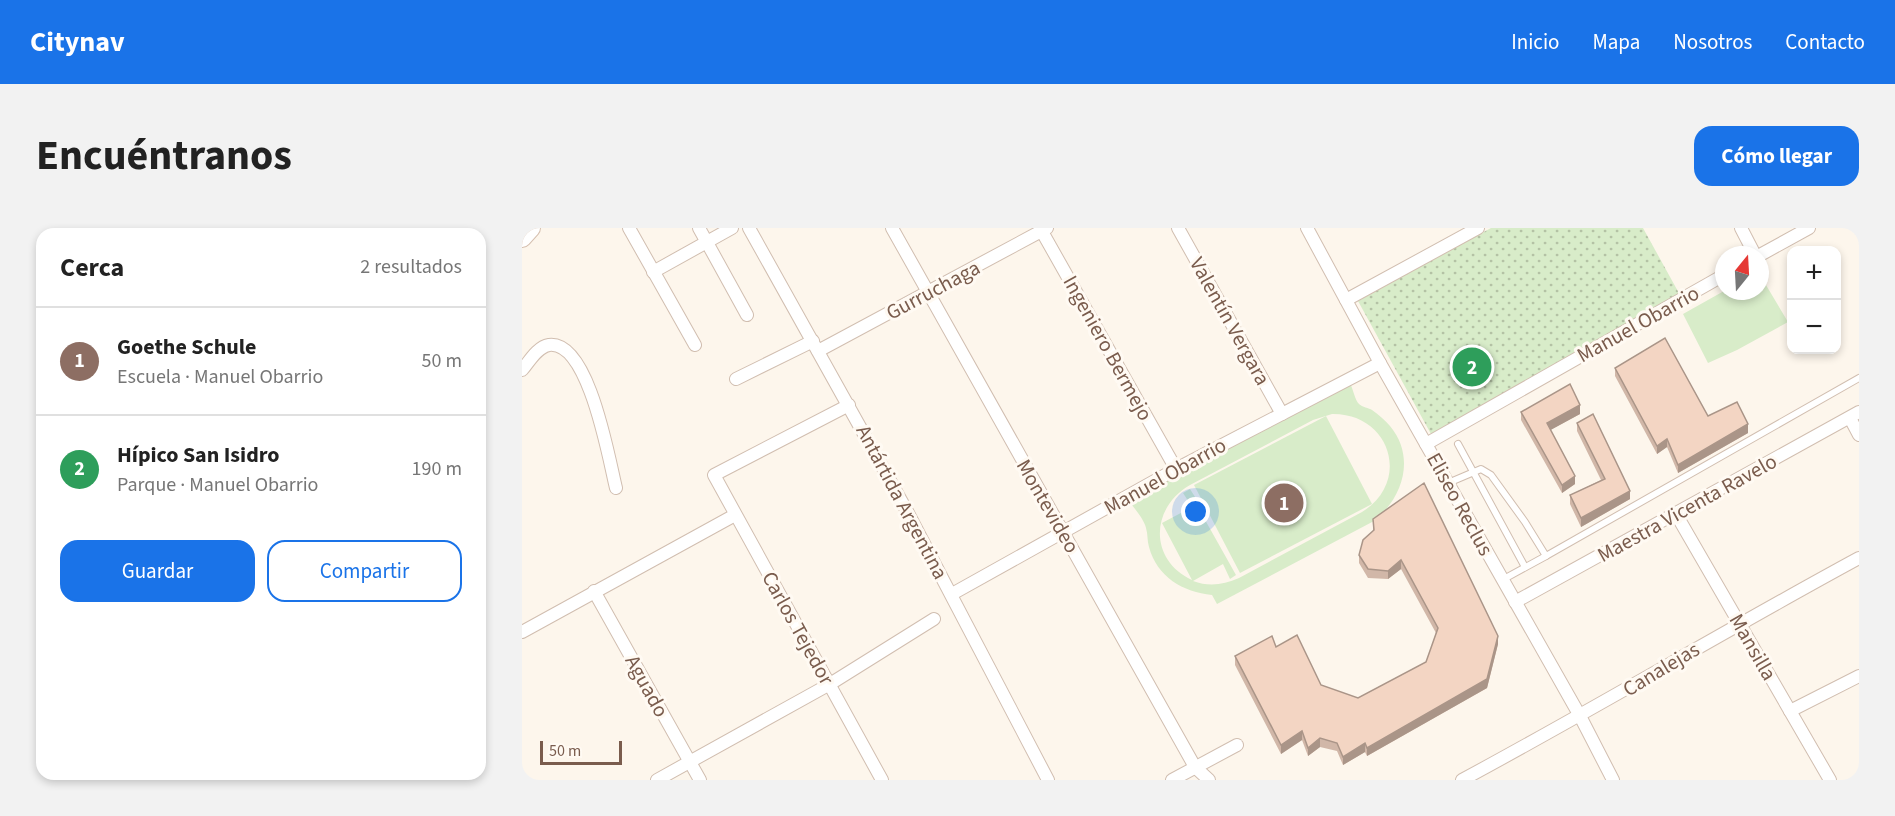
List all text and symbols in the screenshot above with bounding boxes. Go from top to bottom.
text: Citynav [30,22,125,62]
text: Inicio [1511,27,1559,57]
text: Mapa [1592,27,1640,57]
text: Nosotros [1673,27,1752,57]
text: Contacto [1785,27,1865,57]
text: Encuéntranos [36,126,292,186]
button: Cómo llegar [1694,126,1859,186]
north arrow [1715,246,1769,300]
map controls [1787,246,1841,354]
button: + [1787,246,1841,300]
text: Cerca [60,249,124,286]
street label: Valentín Vergara [1182,251,1278,391]
text: 2 resultados [360,253,462,281]
street label: Gurruchaga [881,253,985,327]
street label: Ingeniero Bermejo [1056,270,1160,426]
street label: Manuel Obarrio [1571,278,1705,370]
button: − [1787,300,1841,354]
text: Goethe Schule [117,331,256,363]
pin: 2 [1452,344,1492,390]
text: 1 [74,347,85,375]
text: 50 m [422,347,462,375]
text: Escuela · Manuel Obarrio [117,363,323,391]
street label: Antártida Argentina [849,419,955,585]
street label: Manuel Obarrio [1098,430,1232,522]
text: Hípico San Isidro [117,439,279,471]
street label: Maestra Vicenta Ravelo [1592,446,1782,570]
street label: Eliseo Reclus [1419,447,1501,561]
street label: Montevideo [1009,454,1087,558]
text: 2 [74,455,85,483]
text: 190 m [412,455,462,483]
text: Parque · Manuel Obarrio [117,471,318,499]
pin: 1 [1264,480,1304,526]
your location [1181,497,1210,526]
button: Guardar [60,540,255,602]
button: Compartir [267,540,462,602]
street label: Carlos Tejedor [754,566,842,691]
street label: Mansilla [1722,608,1784,686]
street label: Canalejas [1617,634,1705,704]
street label: Aguado [618,649,676,723]
scale bar [540,738,622,766]
text: 50 m [549,740,581,762]

